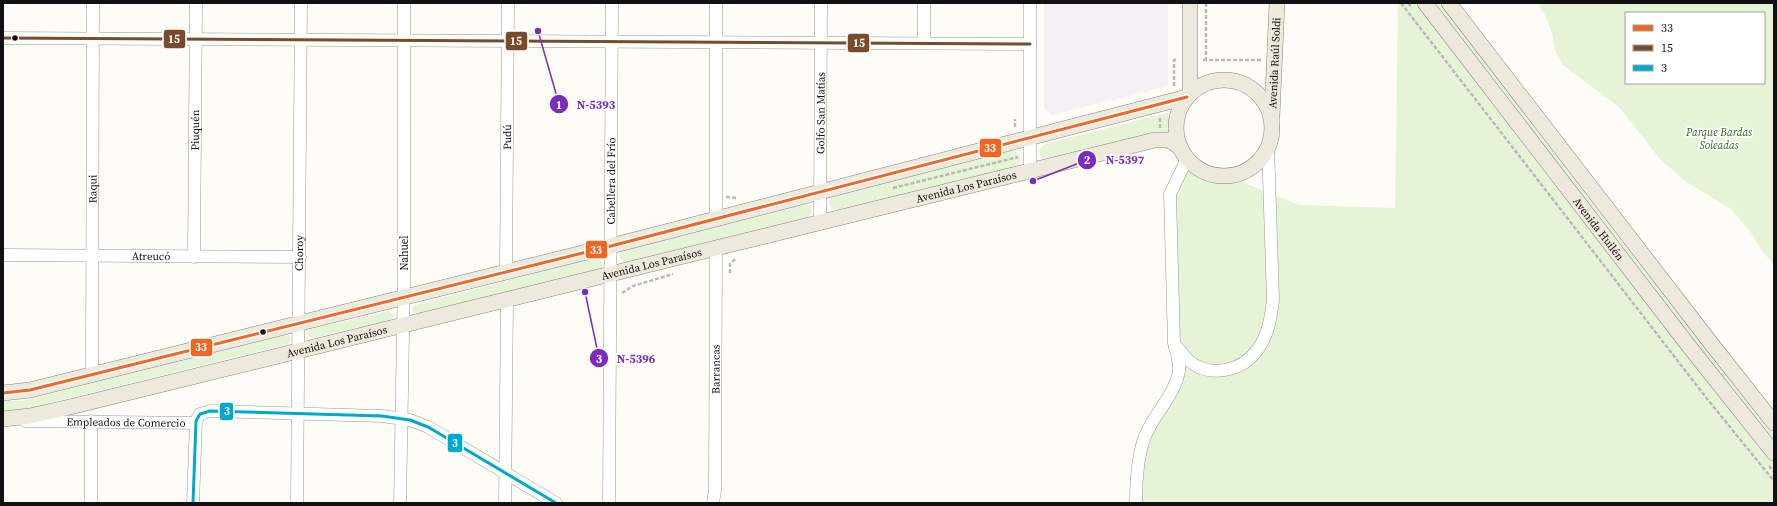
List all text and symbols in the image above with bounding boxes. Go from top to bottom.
legend [1625,12,1765,84]
street label: Avenida Raúl Soldi [1265,17,1284,109]
text: 33 [1661,20,1673,36]
line badge: 15 [163,29,186,49]
line badge: 15 [505,31,528,51]
text: 15 [168,32,180,47]
unlabelled marker [10,33,20,43]
line badge: 15 [847,33,870,53]
text: 15 [510,34,522,49]
text: 15 [853,36,865,51]
text: 15 [1661,40,1673,56]
text: 3 [1661,60,1667,76]
street label: Golfo San Matías [813,72,828,154]
callout: N-5393 [549,92,624,116]
text: 1 [556,97,562,113]
text: N-5393 [577,97,616,113]
street label: Piuquén [187,109,203,151]
street label: Pudú [499,124,515,150]
park label: Parque Bardas Soleadas [1685,125,1752,153]
street label: Cabellera del Frío [603,137,619,225]
line badge: 33 [979,138,1002,158]
text: 33 [984,141,996,156]
callout: N-5397 [1077,148,1152,172]
text: 2 [1084,152,1091,168]
text: N-5397 [1106,152,1145,168]
street label: Avenida Los Paraísos [914,167,1018,206]
street label: Raqui [85,175,100,203]
street label: Avenida Huilén [1570,194,1628,264]
street label: Choroy [291,235,307,271]
street label: Nahuel [397,235,412,271]
line badge: 33 [585,240,608,259]
text: 33 [590,243,602,258]
street label: Avenida Los Paraísos [600,244,703,283]
street label: Atreucó [132,248,170,264]
street label: Avenida Los Paraísos [285,322,389,361]
unlabelled marker [258,327,268,337]
line badge: 33 [190,338,213,357]
text: 33 [195,340,207,355]
street label: Barrancas [708,344,723,394]
callout: N-5396 [589,346,663,370]
text: 3 [596,351,603,367]
text: N-5396 [617,351,656,367]
line badge: 3 [219,402,234,421]
text: 3 [224,404,230,419]
street label: Empleados de Comercio [66,414,186,430]
line badge: 3 [447,433,463,453]
text: 3 [452,436,458,451]

